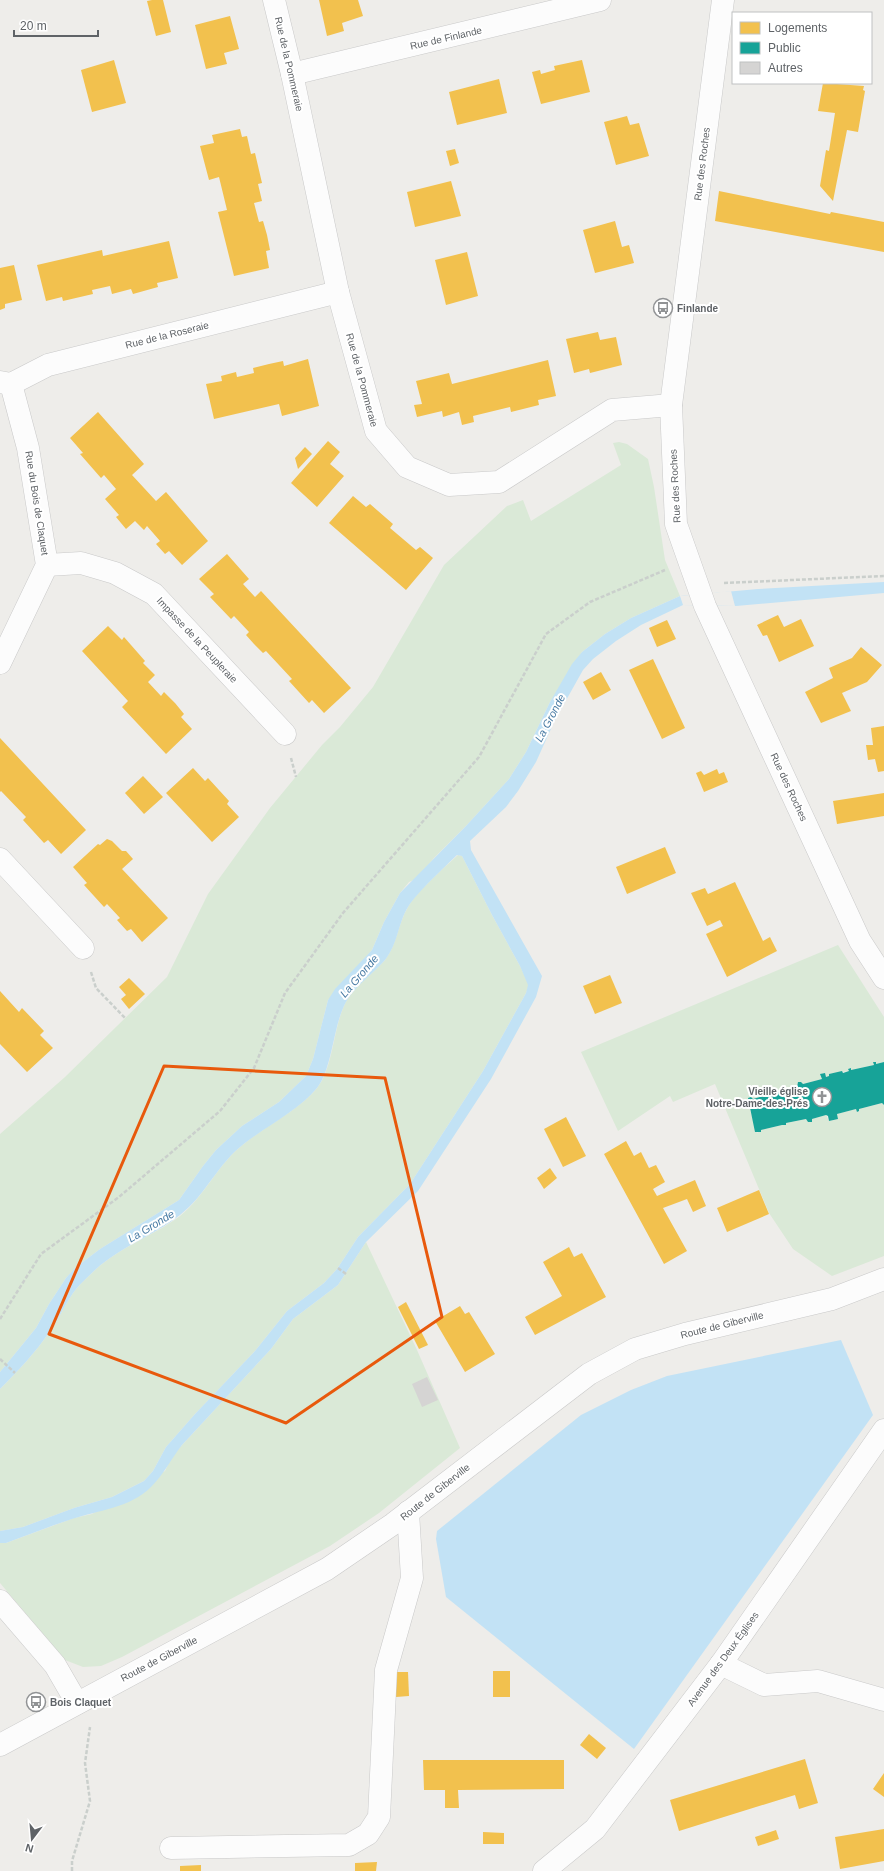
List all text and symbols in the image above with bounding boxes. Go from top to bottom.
scale bar [14,12,98,38]
legend [732,12,872,84]
street label: Rue de la Pommeraie [273,16,305,113]
text: 20 m [20,19,47,33]
text: Logements [768,21,827,35]
street label: Rue de Finlande [409,24,483,52]
text: Public [768,41,801,55]
text: Autres [768,61,803,75]
street label: Rue des Roches [692,127,712,201]
bus stop icon: Finlande [652,297,674,319]
place label: Finlande [677,303,719,314]
street label: Rue de la Roseraie [124,319,210,351]
street label: Rue de la Pommeraie [344,332,380,429]
street label: Rue des Roches [668,449,682,523]
street label: Rue du Bois de Claquet [23,450,51,556]
street label: Impasse de la Peupleraie [154,595,240,685]
water label: La Gronde [532,692,568,744]
street label: Rue des Roches [768,751,810,823]
water label: La Gronde [337,952,381,1000]
place label: Vieille église Notre-Dame-des-Prés [706,1086,808,1109]
church icon: Vieille église Notre-Dame-des-Prés [811,1086,833,1108]
water label: La Gronde [126,1207,176,1245]
street label: Route de Giberville [679,1309,765,1341]
street label: Route de Giberville [398,1461,472,1523]
street label: Avenue des Deux Églises [684,1609,761,1708]
street label: Route de Giberville [119,1634,200,1684]
bus stop icon: Bois Claquet [25,1691,47,1713]
place label: Bois Claquet [50,1697,112,1708]
north arrow [12,1819,52,1859]
text: N [24,1842,35,1855]

